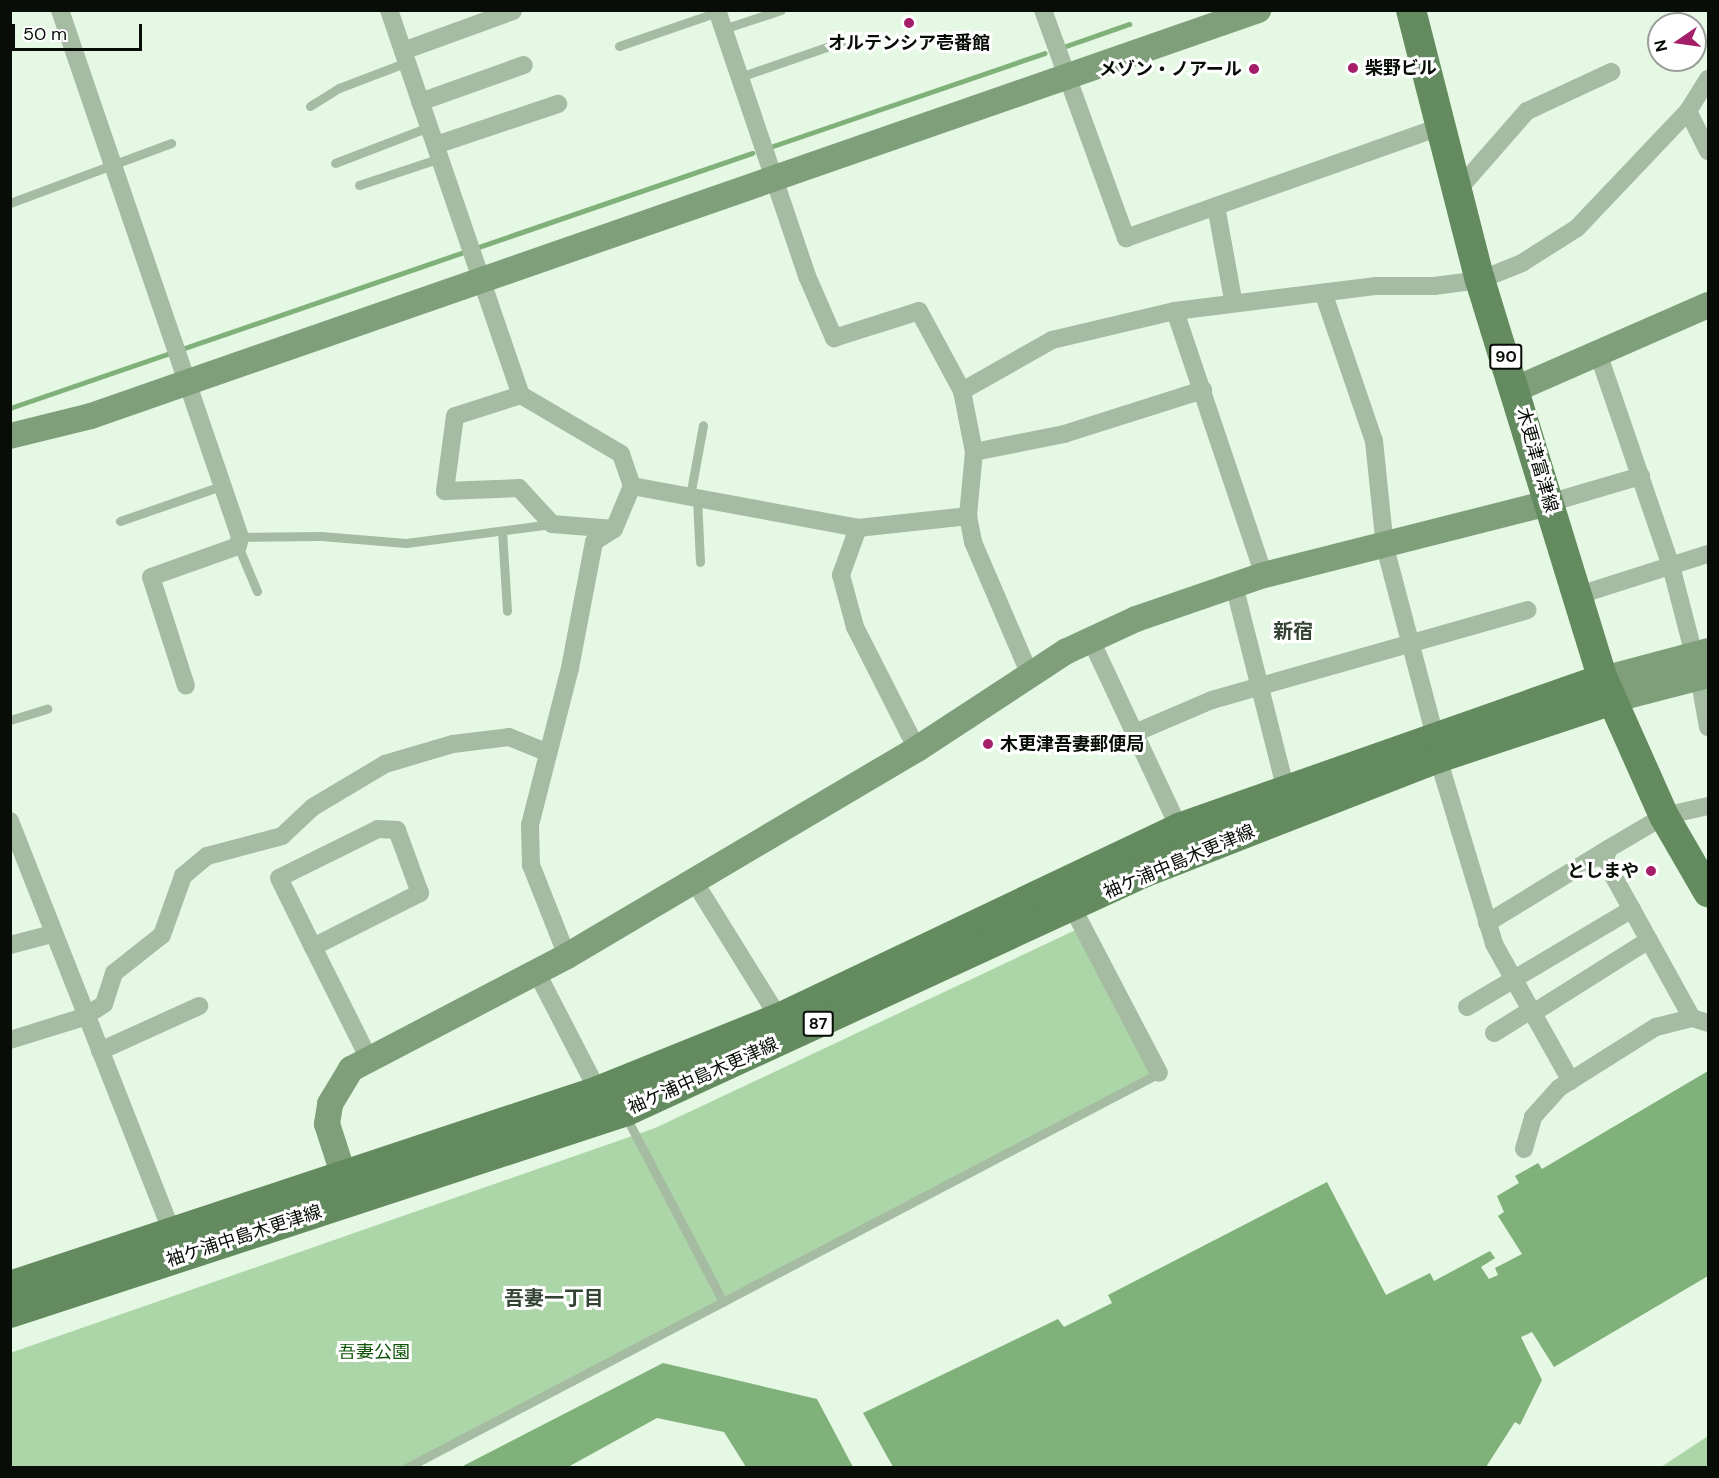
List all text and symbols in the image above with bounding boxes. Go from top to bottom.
scale bar [15,12,146,50]
north arrow [1647,12,1707,72]
marker: オルテンシア壱番館 [902,16,916,30]
text: 50 m [23,22,67,46]
place label: オルテンシア壱番館 [828,32,990,54]
text: N [1649,38,1672,54]
place label: 柴野ビル [1365,57,1437,79]
place label: メゾン・ノアール [1099,58,1242,80]
marker: 柴野ビル [1346,61,1360,75]
marker: メゾン・ノアール [1247,62,1261,76]
road number: 90 [1488,344,1524,370]
street label: 木更津富津線 [1512,405,1562,515]
district label: 新宿 [1273,619,1313,643]
place label: 木更津吾妻郵便局 [1000,733,1144,755]
marker: 木更津吾妻郵便局 [981,737,995,751]
street label: 袖ケ浦中島木更津線 [1100,820,1258,904]
place label: としまや [1567,860,1639,882]
marker: としまや [1644,864,1658,878]
road number: 87 [802,1011,834,1037]
street label: 袖ケ浦中島木更津線 [625,1033,781,1119]
street label: 袖ケ浦中島木更津線 [164,1201,324,1271]
district label: 吾妻一丁目 [504,1286,604,1310]
park label: 吾妻公園 [338,1341,410,1363]

